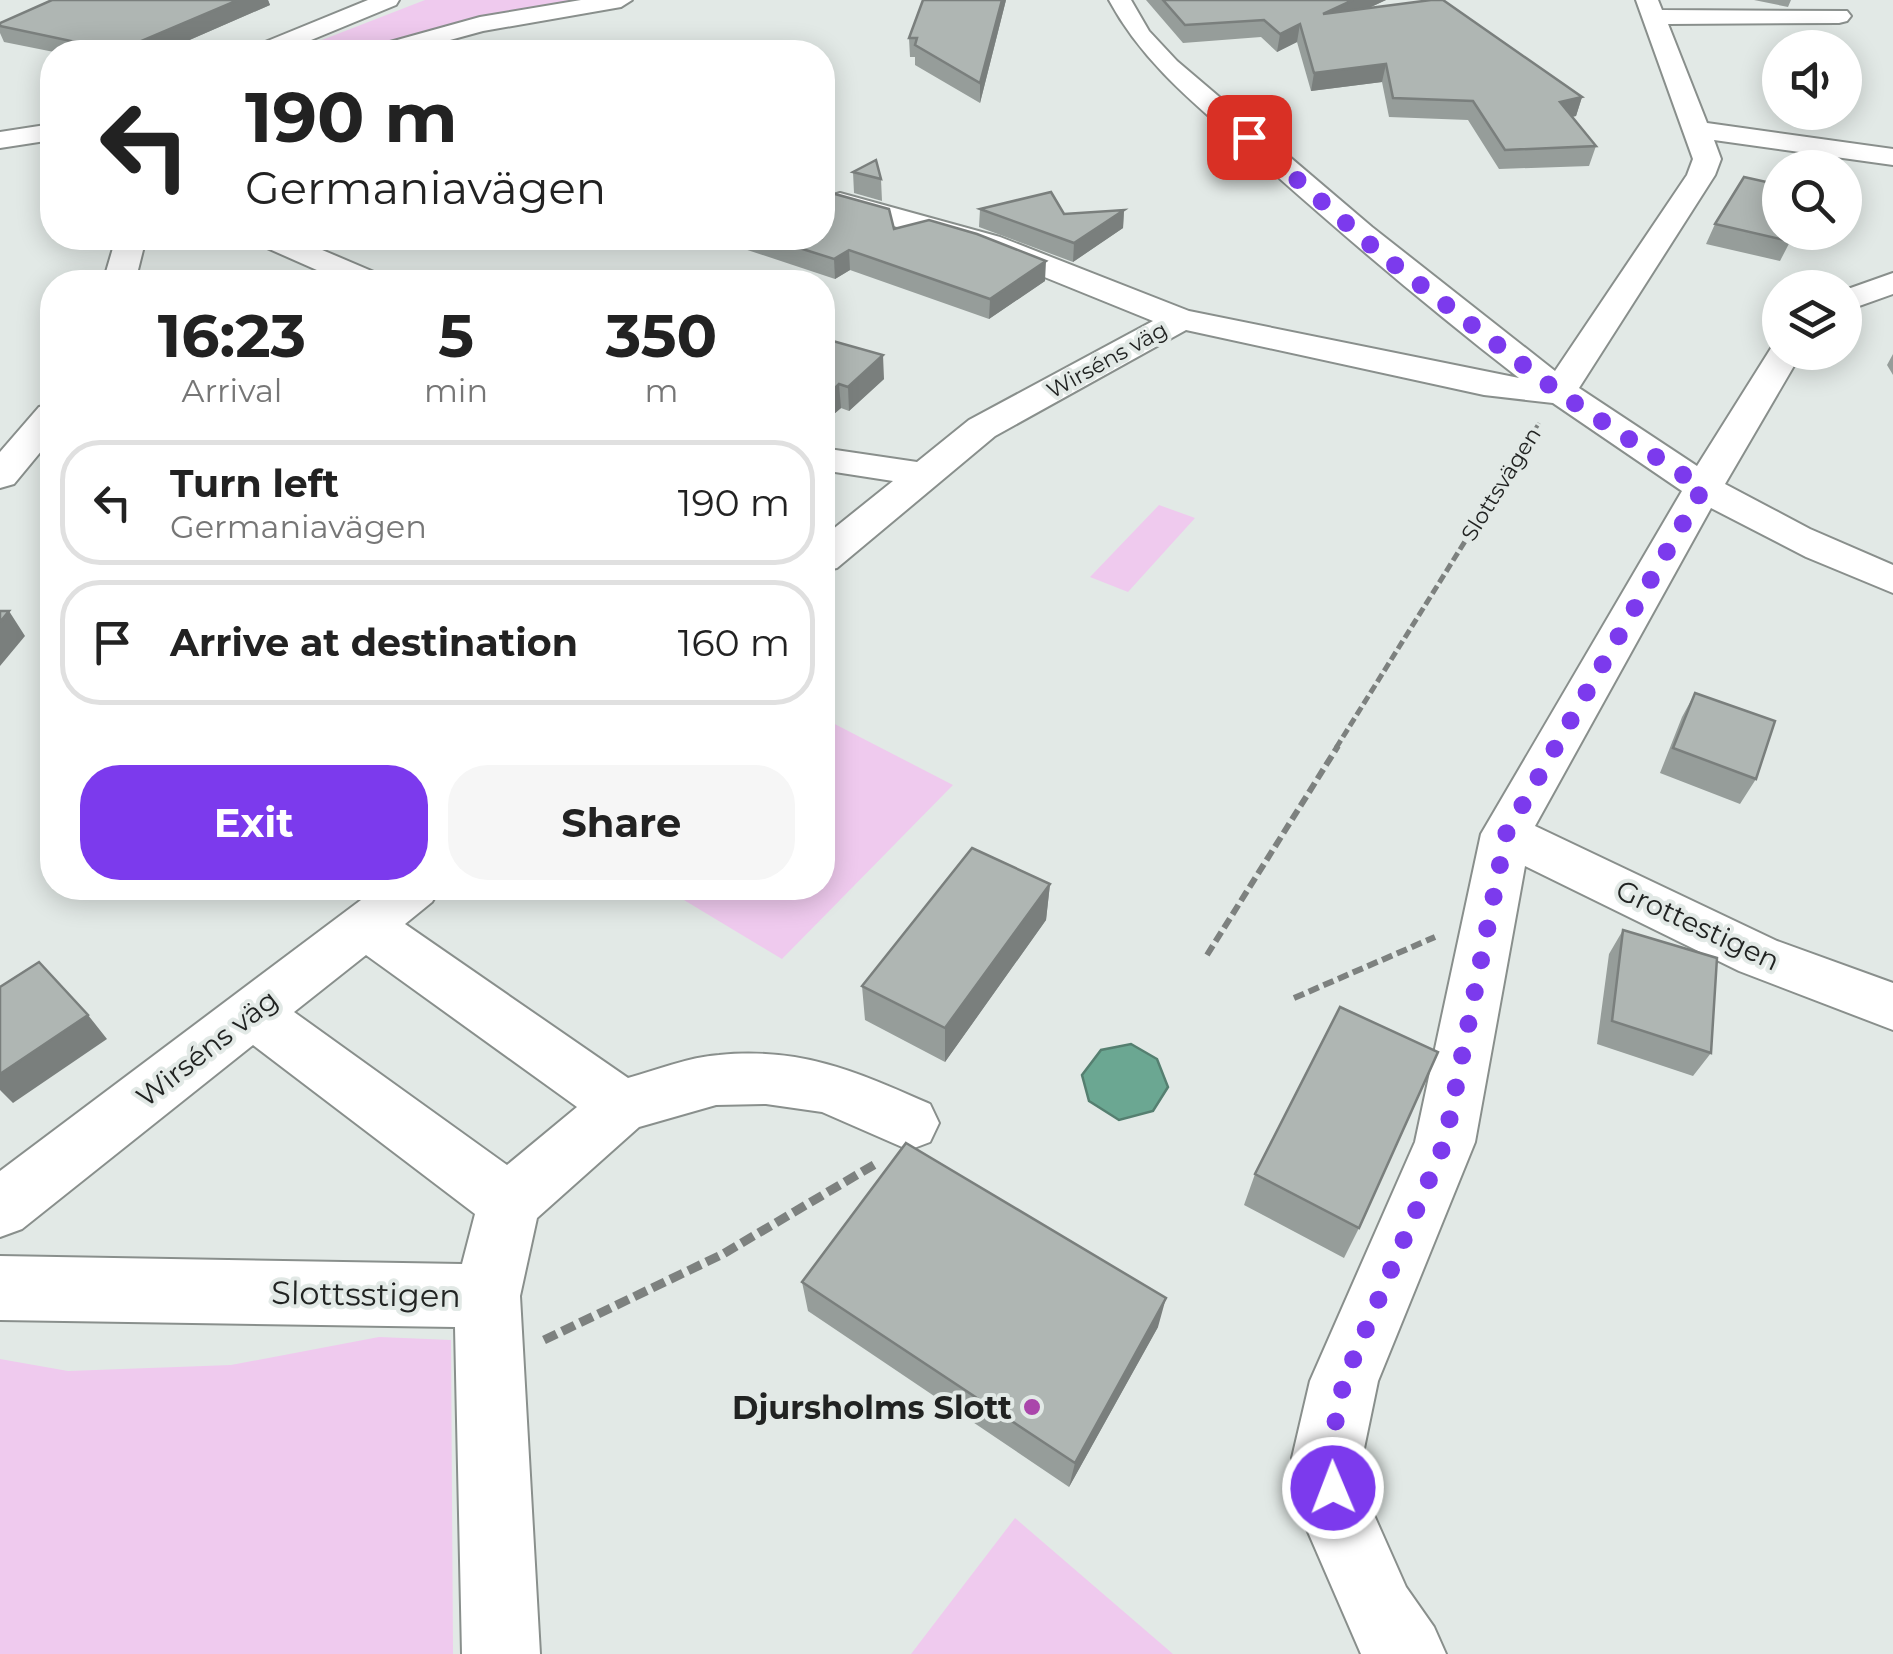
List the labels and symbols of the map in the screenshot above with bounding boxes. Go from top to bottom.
pin [1207,95,1292,180]
street label: Wirséns väg [1042,316,1172,404]
street label: Slottsvägen [1455,422,1547,546]
street label: Grottestigen [1611,872,1785,978]
street label: Wirséns väg [129,982,285,1114]
street label: Slottsstigen [271,1273,461,1315]
place label: Djursholms Slott [732,1388,1012,1427]
marker: Djursholms Slott [1021,1396,1043,1418]
position arrow [1281,1436,1385,1540]

